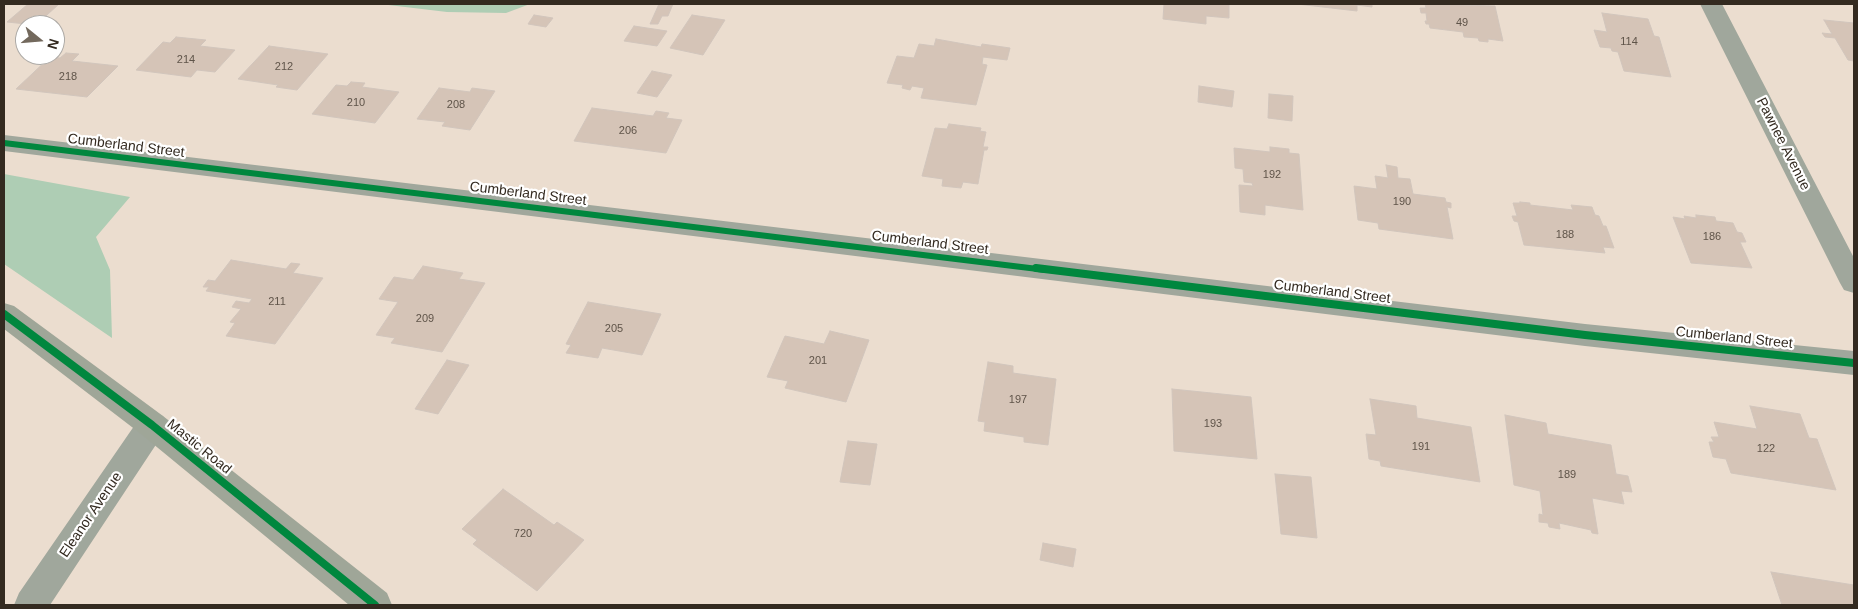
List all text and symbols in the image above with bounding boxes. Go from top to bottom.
north arrow [15,15,65,65]
house number: 49 [1456,16,1468,30]
house number: 114 [1620,35,1638,49]
text: N [44,37,63,51]
house number: 214 [177,53,195,67]
house number: 212 [275,60,293,74]
house number: 218 [59,70,77,84]
street label: Pawnee Avenue [1752,95,1814,193]
house number: 210 [347,96,365,110]
house number: 208 [447,98,465,112]
house number: 206 [619,124,637,138]
street label: Cumberland Street [67,131,185,161]
house number: 192 [1263,168,1281,182]
street label: Cumberland Street [469,179,587,209]
house number: 190 [1393,195,1411,209]
street label: Cumberland Street [871,228,989,258]
house number: 188 [1556,228,1574,242]
house number: 186 [1703,230,1721,244]
street label: Cumberland Street [1273,277,1391,307]
house number: 211 [268,295,286,309]
house number: 209 [416,312,434,326]
house number: 205 [605,322,623,336]
street label: Cumberland Street [1675,324,1793,352]
house number: 201 [809,354,827,368]
house number: 197 [1009,393,1027,407]
street label: Mastic Road [163,416,235,478]
house number: 193 [1204,417,1222,431]
house number: 191 [1412,440,1430,454]
house number: 122 [1757,442,1775,456]
house number: 189 [1558,468,1576,482]
street label: Eleanor Avenue [56,469,126,561]
house number: 720 [514,527,532,541]

